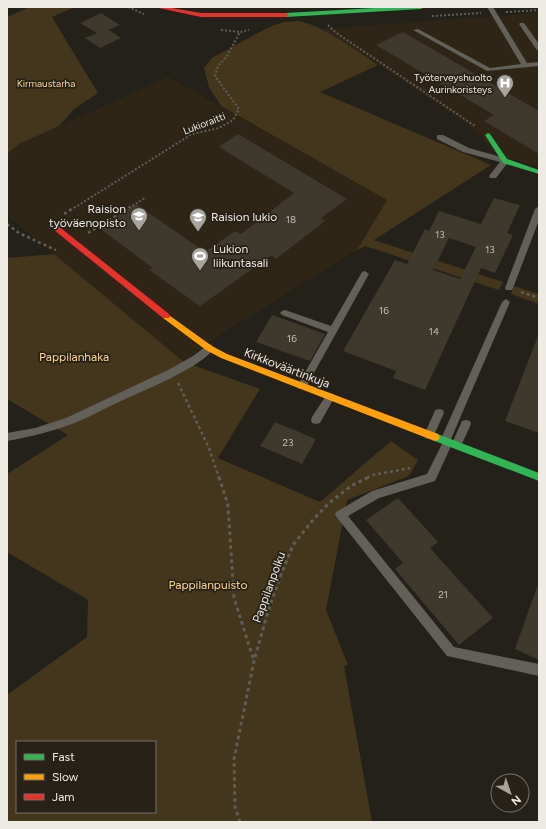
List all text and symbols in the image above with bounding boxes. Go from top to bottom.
place label: Työterveyshuolto Aurinkoristeys [414,71,492,96]
hospital icon: Työterveyshuolto Aurinkoristeys [495,73,515,98]
park label: Kirmaustarha [17,77,75,90]
street label: Lukioraitti [181,109,227,137]
place label: Raision työväenopisto [49,202,126,230]
school or university icon: Raision työväenopisto [129,206,149,231]
school or university icon: Raision lukio [188,207,208,232]
place label: Raision lukio [211,210,277,224]
house number: 18 [286,213,296,226]
house number: 13 [435,228,445,241]
place label: Lukion liikuntasali [213,242,268,270]
house number: 13 [485,243,495,256]
sports icon: Lukion liikuntasali [190,246,210,271]
house number: 16 [379,304,389,317]
house number: 14 [429,325,439,338]
house number: 16 [287,332,297,345]
street label: Kirkkoväärtinkuja [242,345,332,391]
park label: Pappilanhaka [39,350,109,364]
house number: 23 [282,436,294,449]
street label: Pappilanpolku [250,550,288,624]
park label: Pappilanpuisto [168,578,248,592]
house number: 21 [438,588,448,601]
legend [16,741,156,813]
text: Fast [52,750,75,764]
text: Slow [52,770,79,784]
north arrow [490,773,530,813]
text: Jam [52,790,75,804]
text: N [509,793,524,808]

